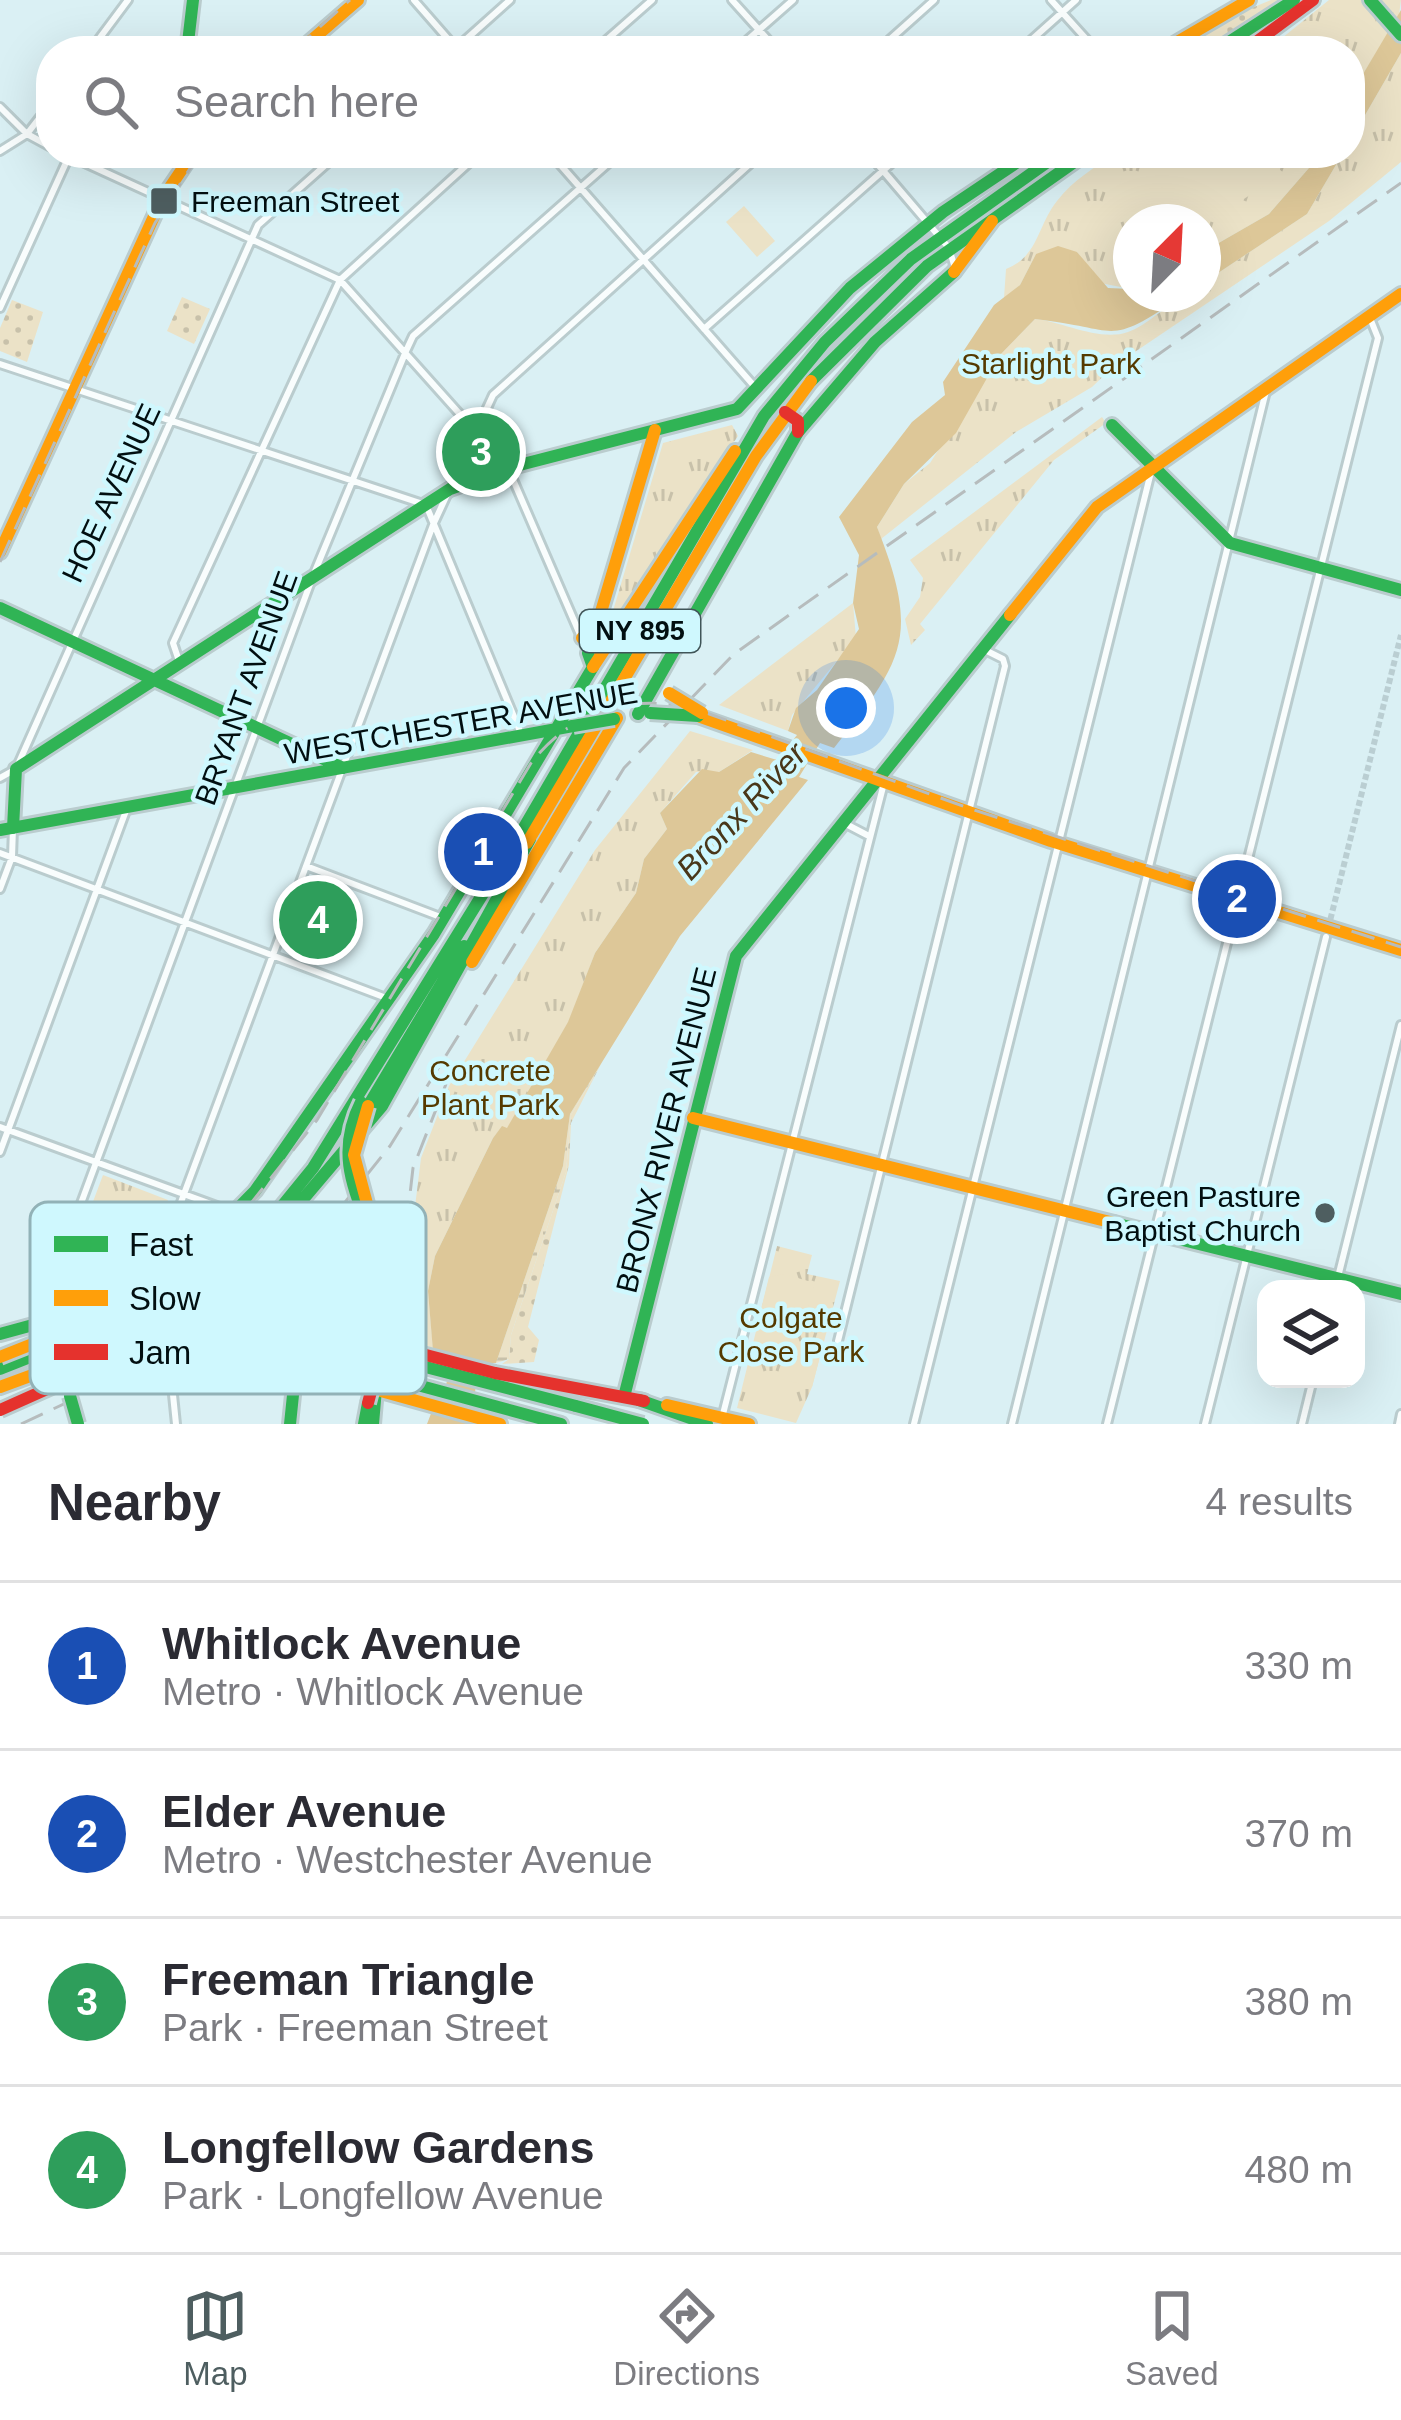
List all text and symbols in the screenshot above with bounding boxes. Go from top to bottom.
search box [36,36,1365,168]
icon: search [78,69,144,135]
text: Search here [174,76,419,127]
marker: Freeman Street [148,185,180,217]
place label: Freeman Street [191,185,400,218]
north arrow [1113,204,1221,312]
park label: Starlight Park [961,347,1142,380]
street label: HOE AVENUE [55,399,167,587]
pin: 3 [442,407,520,497]
street label: BRYANT AVENUE [188,567,304,809]
road number: NY 895 [580,610,700,652]
street label: WESTCHESTER AVENUE [282,676,640,770]
your location [816,678,876,738]
water label: Bronx River [669,734,815,887]
pin: 1 [444,807,522,897]
pin: 2 [1198,854,1276,944]
pin: 4 [279,875,357,965]
street label: BRONX RIVER AVENUE [610,964,722,1296]
park label: Concrete Plant Park [421,1054,560,1121]
place label: Green Pasture Baptist Church [1104,1180,1301,1247]
marker: Green Pasture Baptist Church [1312,1200,1338,1226]
legend [30,1202,426,1394]
text: Fast [129,1226,193,1263]
text: Slow [129,1280,201,1317]
map controls [1257,1280,1365,1388]
button: layers [1257,1280,1365,1388]
park label: Colgate Close Park [718,1301,865,1368]
text: Jam [129,1334,191,1371]
text: Nearby [48,1474,221,1531]
text: 4 results [1206,1480,1353,1523]
text: Whitlock Avenue [162,1618,521,1669]
text: 1 [76,1644,98,1687]
text: 330 m [1245,1644,1353,1687]
text: Metro · Whitlock Avenue [162,1670,584,1713]
text: Elder Avenue [162,1786,446,1837]
text: 2 [76,1812,98,1855]
text: 370 m [1245,1812,1353,1855]
text: Metro · Westchester Avenue [162,1838,653,1881]
text: Freeman Triangle [162,1954,535,2005]
text: 3 [76,1980,98,2023]
text: 380 m [1245,1980,1353,2023]
text: Park · Freeman Street [162,2006,548,2049]
text: Longfellow Gardens [162,2122,595,2173]
text: 4 [76,2148,98,2191]
text: 480 m [1245,2148,1353,2191]
text: Park · Longfellow Avenue [162,2174,604,2217]
tab: Map [182,2283,248,2393]
tab: Directions [613,2283,760,2393]
tab: Saved [1125,2283,1219,2393]

